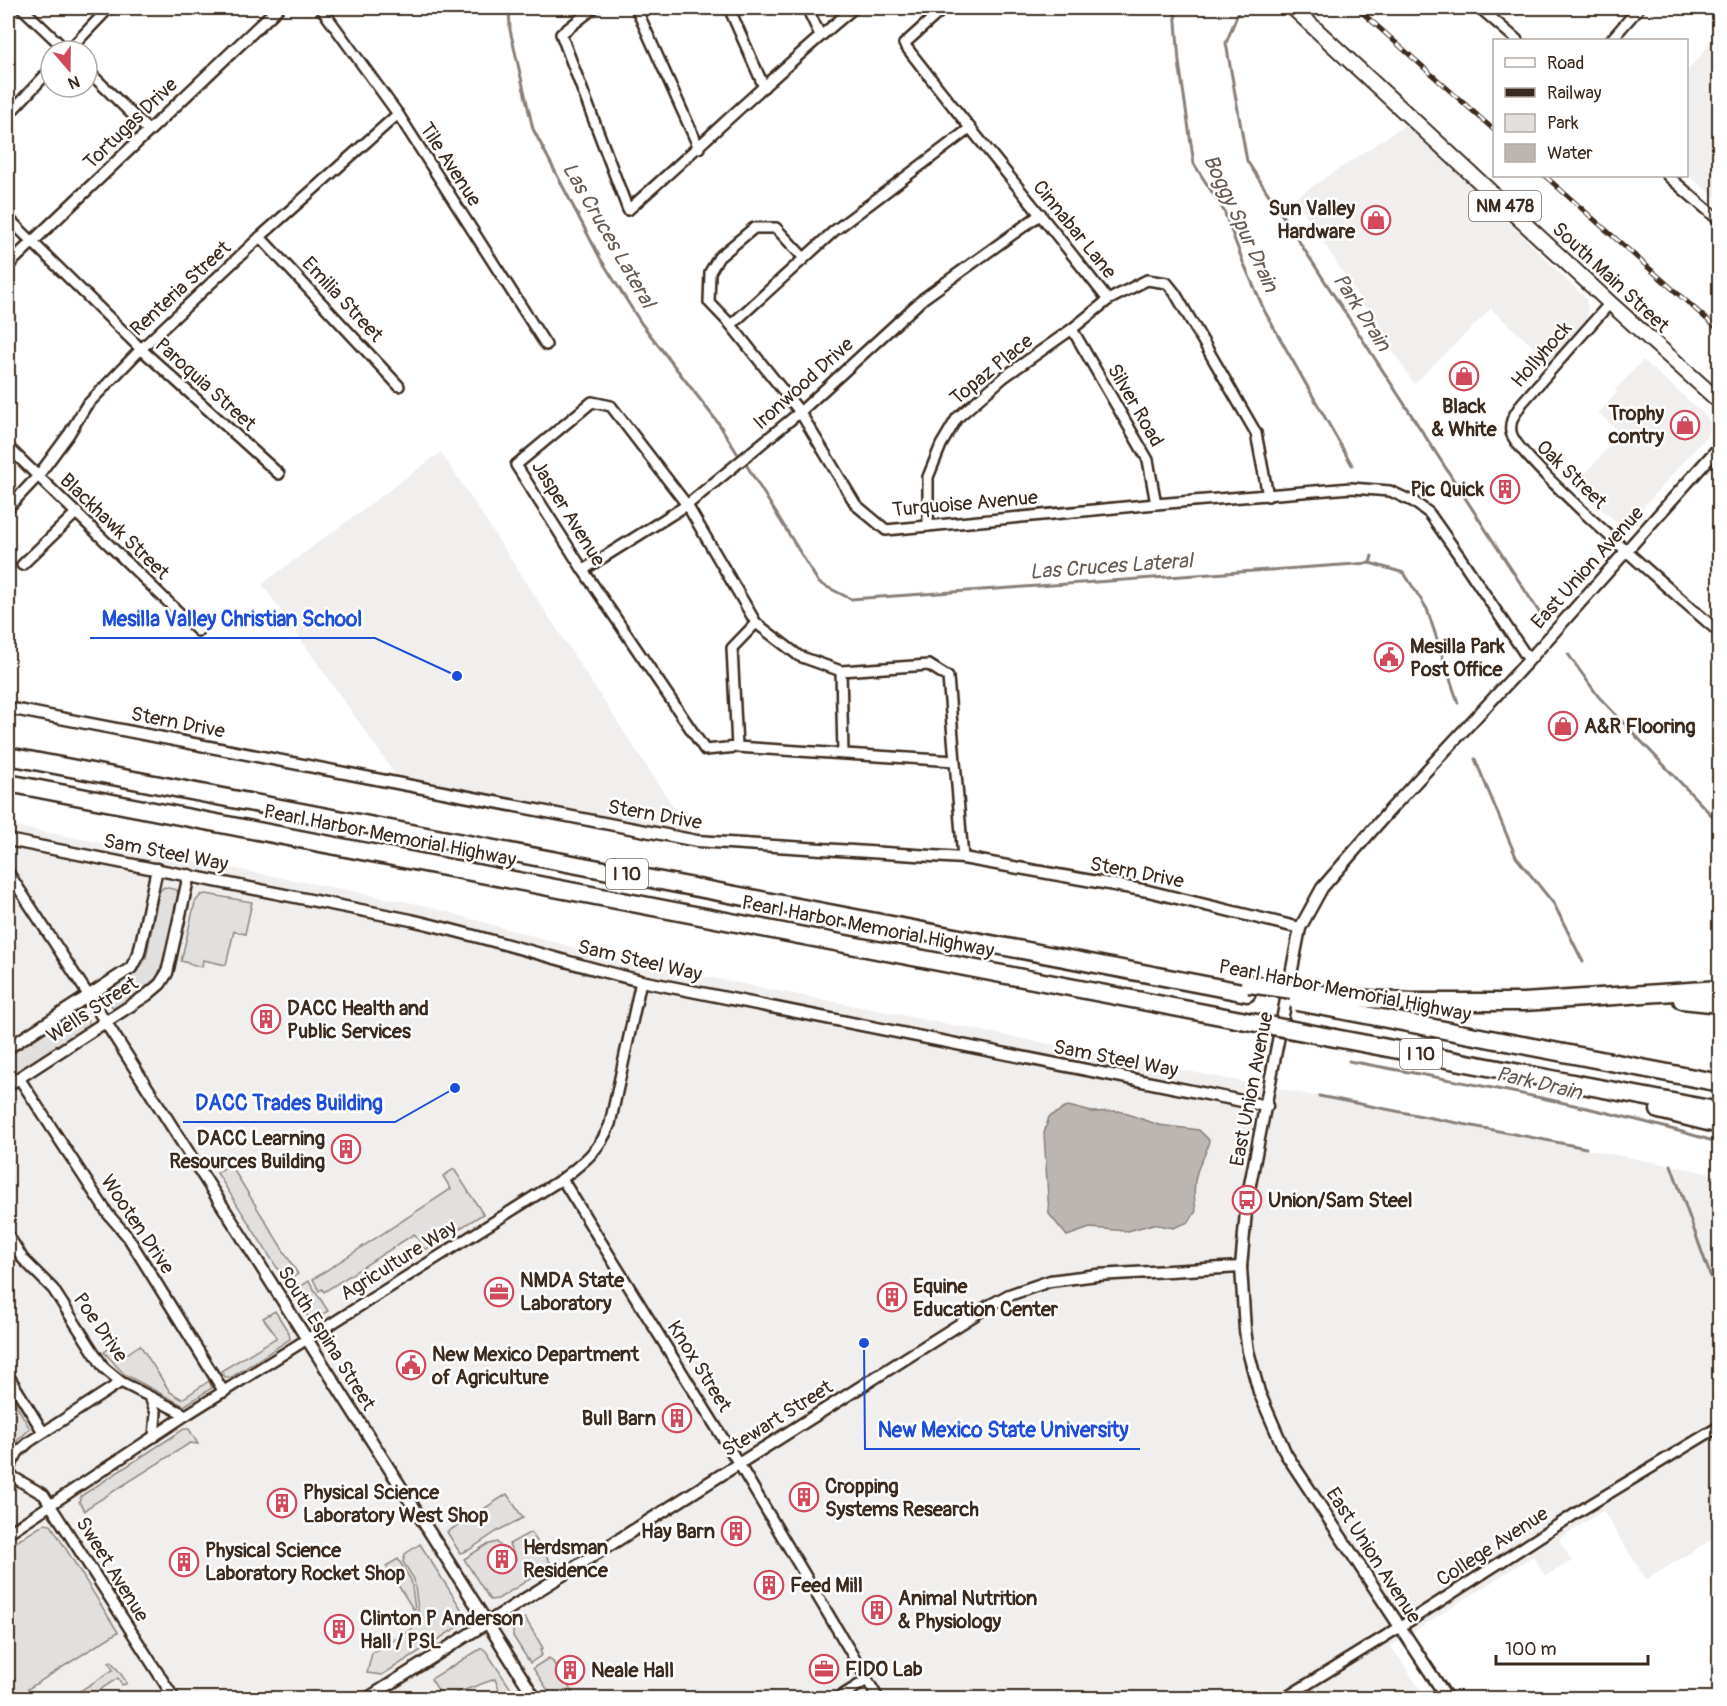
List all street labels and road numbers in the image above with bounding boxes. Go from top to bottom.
street label: Tortugas Drive [78,72,183,175]
street label: Tile Avenue [414,118,487,211]
street label: Cinnabar Lane [1027,175,1122,284]
road number: NM 478 [1469,191,1541,221]
street label: South Main Street [1547,217,1675,339]
street label: Renteria Street [125,235,237,341]
street label: Emilia Street [297,251,389,348]
street label: Hollyhock [1506,315,1578,393]
street label: Topaz Place [945,328,1038,410]
street label: Paroquia Street [150,332,262,437]
street label: Ironwood Drive [748,332,859,435]
street label: Silver Road [1102,359,1169,451]
street label: Oak Street [1531,434,1613,515]
street label: Jasper Avenue [526,456,611,571]
street label: Blackhawk Street [55,468,175,586]
street label: Turquoise Avenue [891,485,1039,522]
street label: East Union Avenue [1526,501,1649,634]
street label: Stern Drive [129,701,227,744]
street label: Stern Drive [606,794,704,835]
street label: Pearl Harbor Memorial Highway [262,799,519,872]
street label: Sam Steel Way [101,828,231,877]
street label: Stern Drive [1088,851,1186,894]
road number: I 10 [606,859,648,889]
street label: Pearl Harbor Memorial Highway [740,890,997,963]
street label: Sam Steel Way [575,934,705,987]
street label: Pearl Harbor Memorial Highway [1217,954,1474,1027]
street label: Wells Street [42,970,143,1048]
street label: East Union Avenue [1224,1010,1279,1168]
street label: Sam Steel Way [1051,1034,1181,1083]
road number: I 10 [1400,1039,1442,1069]
street label: Wooten Drive [95,1170,180,1279]
street label: Agriculture Way [335,1214,462,1306]
street label: South Espina Street [272,1261,382,1416]
street label: Poe Drive [68,1288,133,1367]
street label: Knox Street [662,1316,738,1417]
street label: Stewart Street [717,1374,838,1462]
street label: East Union Avenue [1320,1483,1427,1628]
street label: College Avenue [1432,1501,1553,1592]
street label: Sweet Avenue [71,1512,155,1626]

